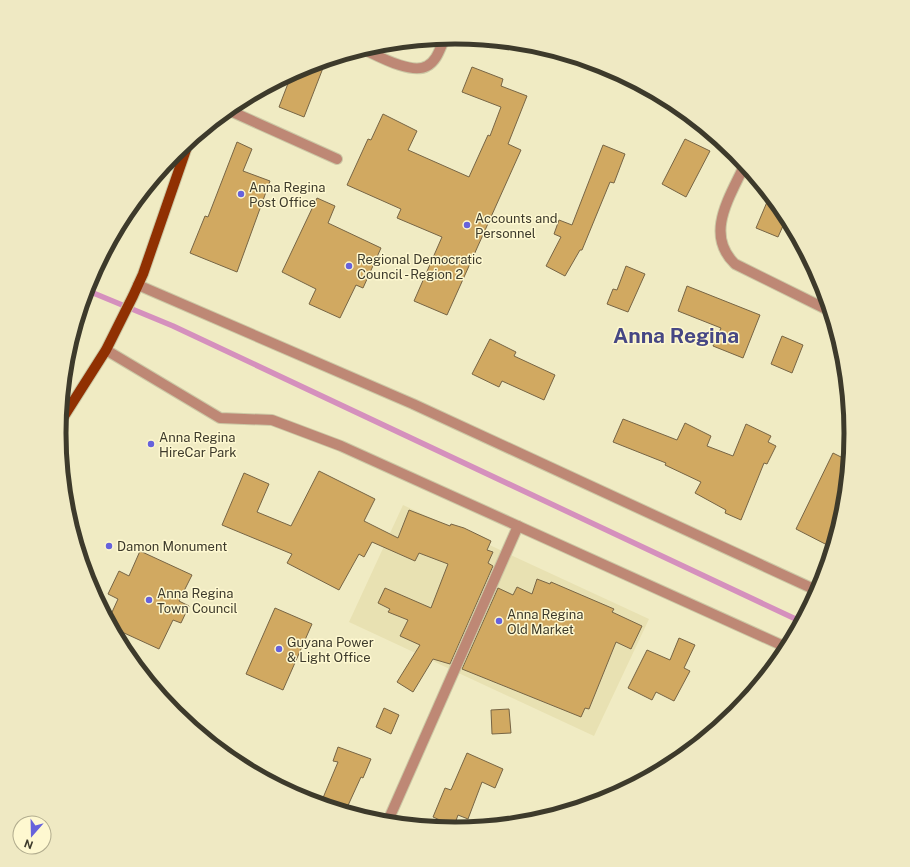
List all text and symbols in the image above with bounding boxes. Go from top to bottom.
place label: Anna Regina Post Office [249,180,326,210]
marker: Anna Regina Post Office [236,189,246,199]
place label: Accounts and Personnel [475,211,557,241]
marker: Accounts and Personnel [462,220,472,230]
place label: Regional Democratic Council - Region 2 [357,252,482,282]
marker: Regional Democratic Council - Region 2 [344,261,354,271]
district label: Anna Regina [613,323,739,348]
place label: Anna Regina HireCar Park [159,430,237,460]
marker: Anna Regina HireCar Park [146,439,156,449]
place label: Damon Monument [117,539,227,554]
marker: Damon Monument [104,541,114,551]
place label: Anna Regina Town Council [157,586,238,616]
marker: Anna Regina Town Council [144,595,154,605]
place label: Anna Regina Old Market [507,607,584,637]
marker: Anna Regina Old Market [494,616,504,626]
place label: Guyana Power & Light Office [287,635,374,665]
marker: Guyana Power & Light Office [274,644,284,654]
north arrow [12,815,52,855]
text: N [22,837,35,852]

